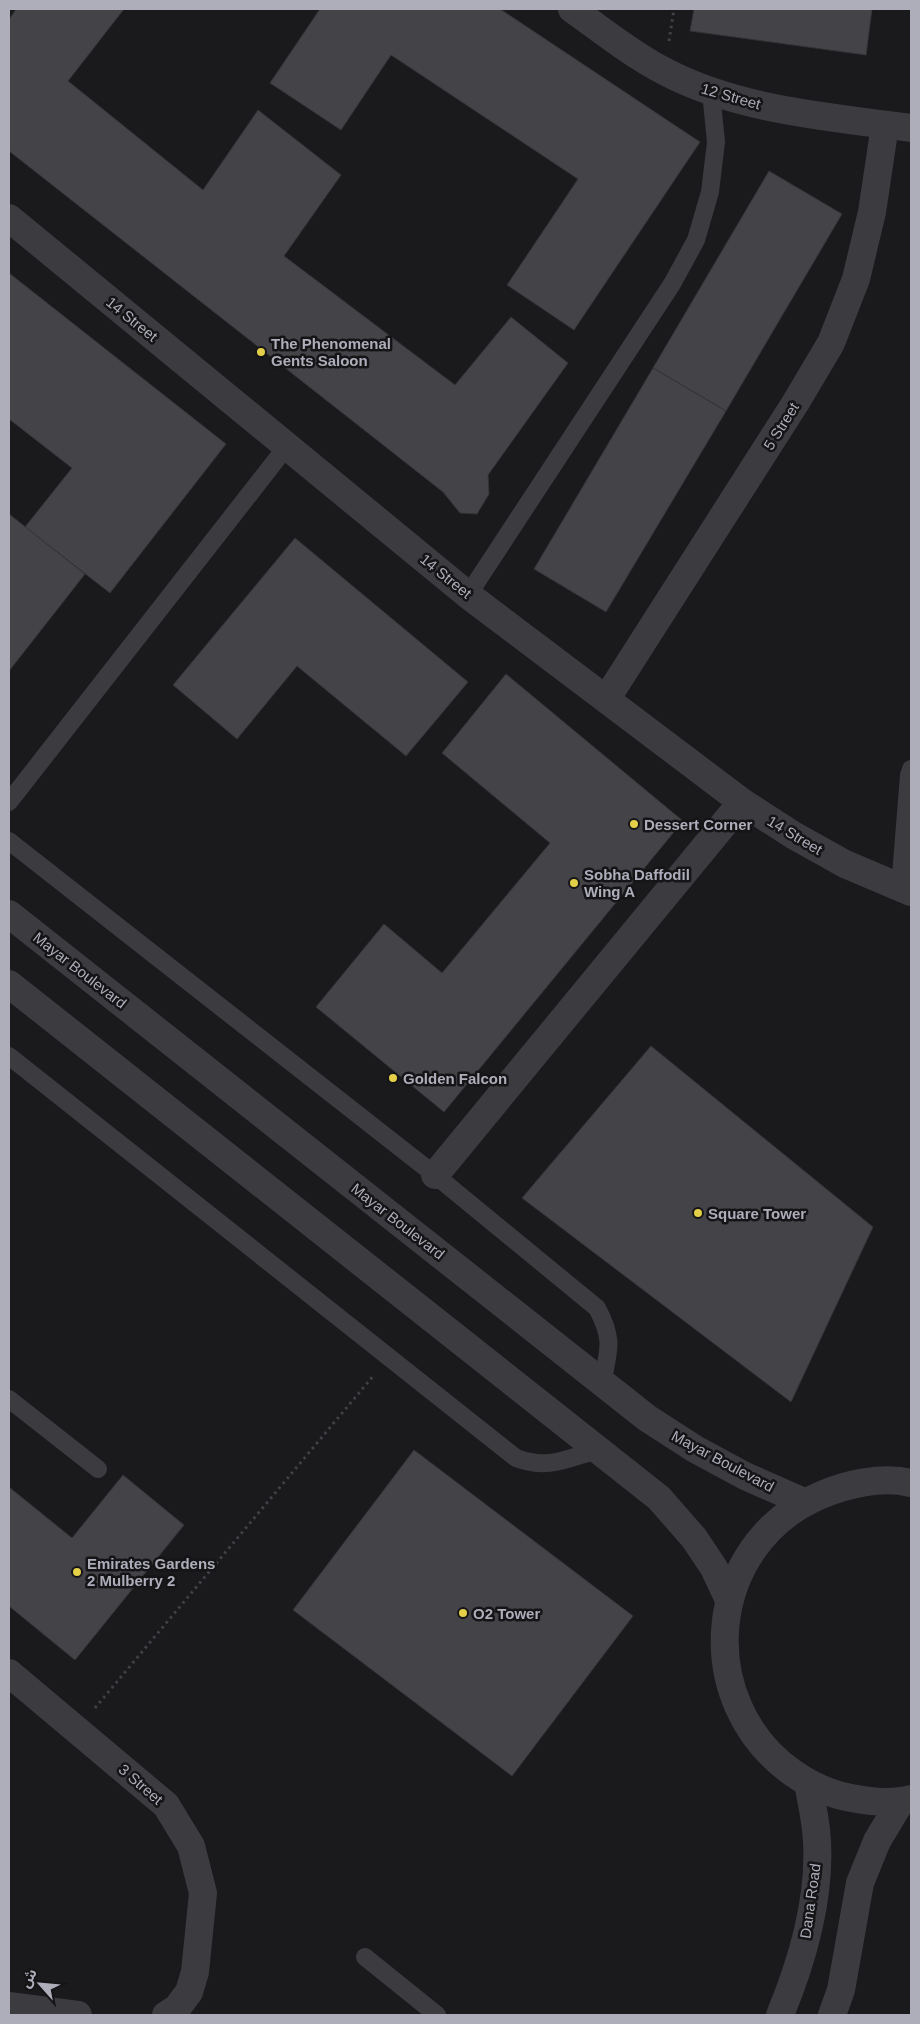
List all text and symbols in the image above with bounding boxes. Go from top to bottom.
street label: 12 Street [699,79,763,113]
street label: 14 Street [103,293,162,345]
place label: The Phenomenal Gents Saloon [271,335,391,369]
marker: The Phenomenal Gents Saloon [255,346,267,358]
street label: 5 Street [760,399,803,453]
street label: 14 Street [417,550,476,602]
street label: 14 Street [765,812,826,858]
place label: Dessert Corner [644,816,753,833]
marker: Dessert Corner [628,818,640,830]
place label: Sobha Daffodil Wing A [584,866,690,900]
marker: Sobha Daffodil Wing A [568,877,580,889]
street label: Mayar Boulevard [30,928,130,1012]
place label: Golden Falcon [403,1070,507,1087]
marker: Golden Falcon [387,1072,399,1084]
street label: Mayar Boulevard [348,1179,448,1263]
place label: Square Tower [708,1205,806,1222]
marker: Square Tower [692,1207,704,1219]
street label: Mayar Boulevard [669,1427,777,1495]
place label: Emirates Gardens 2 Mulberry 2 [87,1555,215,1589]
marker: Emirates Gardens 2 Mulberry 2 [71,1566,83,1578]
place label: O2 Tower [473,1605,540,1622]
marker: O2 Tower [457,1607,469,1619]
street label: 3 Street [116,1760,167,1808]
street label: Dana Road [796,1862,824,1940]
north arrow [15,1959,65,2009]
text: ش [17,1966,40,1990]

